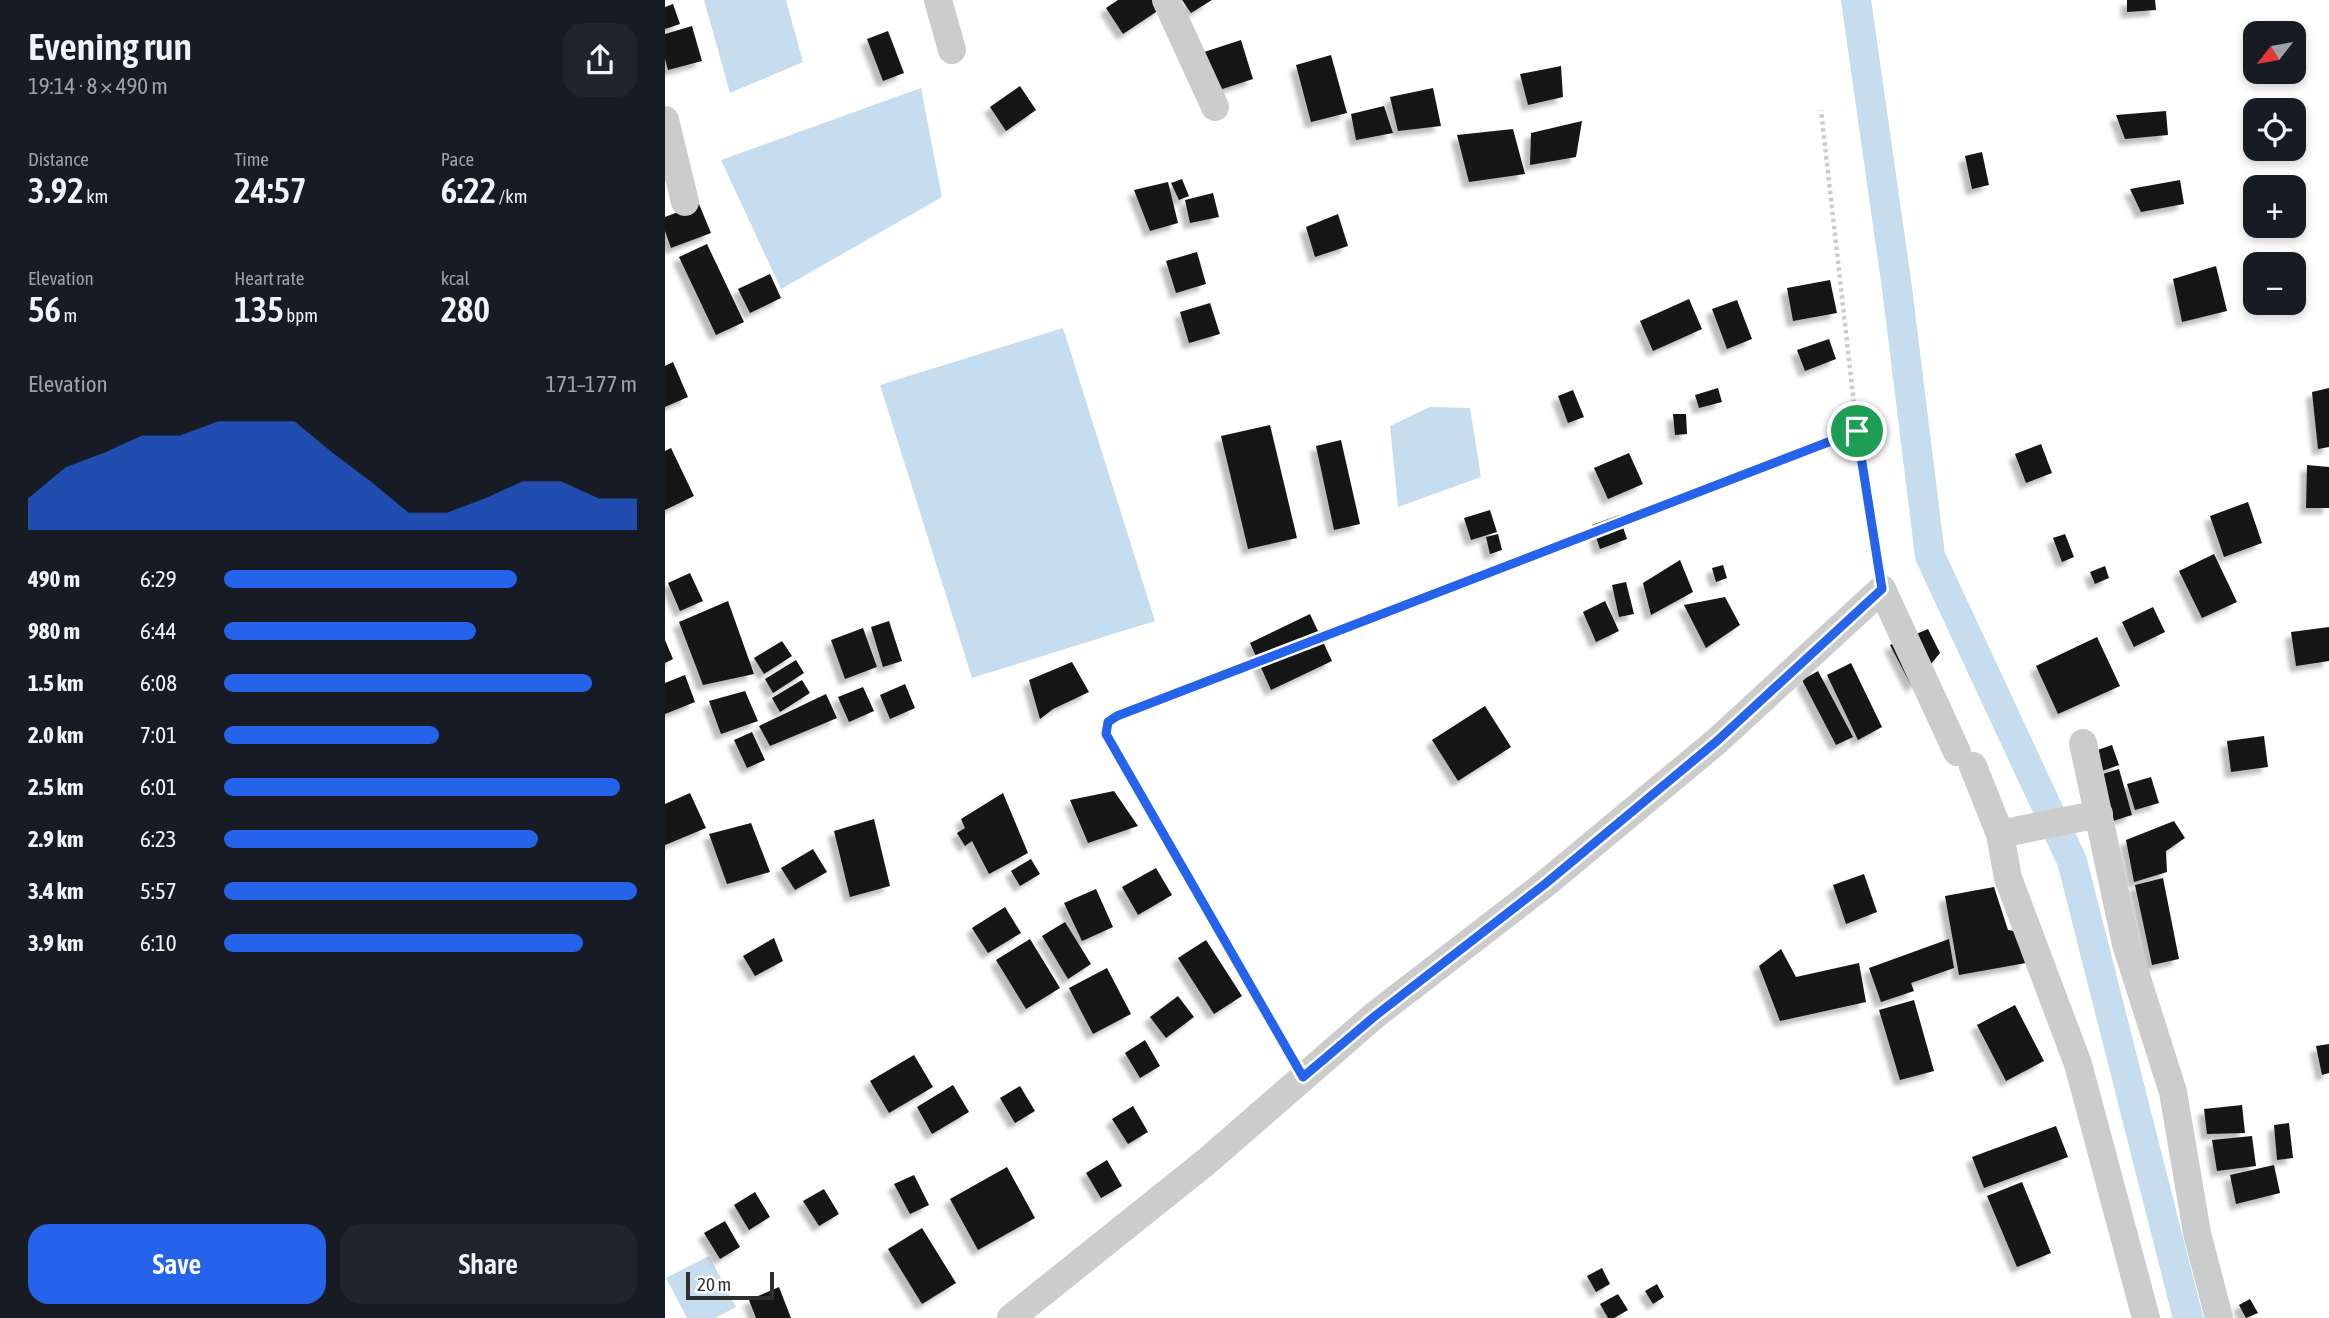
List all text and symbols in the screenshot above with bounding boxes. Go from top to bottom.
north arrow [2243,21,2307,84]
map controls [2243,21,2306,315]
button: share [563,23,637,97]
text: Evening run [28,25,192,68]
text: 19:14 · 8 × 490 m [28,73,168,99]
button: locate [2243,98,2306,161]
text: Distance [28,148,89,170]
text: Time [234,148,269,170]
text: Pace [441,148,474,170]
text: 3.92 [28,170,84,210]
text: 24:57 [234,170,306,210]
text: 6:22 [441,170,496,210]
button: + [2243,175,2306,238]
text: km [84,185,108,207]
text: /km [496,185,527,207]
button: − [2243,252,2306,315]
text: Elevation [28,267,94,289]
text: Heart rate [234,267,304,289]
text: kcal [441,267,470,289]
text: 56 [28,289,61,329]
text: 135 [234,289,284,329]
text: 280 [441,289,490,329]
text: m [61,304,77,326]
text: bpm [284,304,318,326]
text: Elevation [28,371,108,397]
text: 171–177 m [546,371,637,397]
pin [1827,401,1887,461]
icon: arrive [1838,412,1876,450]
text: 490 m [28,566,80,592]
text: 6:29 [140,566,177,592]
text: 980 m [28,618,80,644]
text: 6:44 [140,618,177,644]
text: 1.5 km [28,670,84,696]
text: 6:08 [140,670,177,696]
text: 2.0 km [28,722,84,748]
text: 7:01 [140,722,177,748]
text: 2.5 km [28,774,84,800]
text: 6:01 [140,774,177,800]
text: 2.9 km [28,826,84,852]
text: 6:23 [140,826,177,852]
text: 3.4 km [28,878,84,904]
text: 5:57 [140,878,177,904]
text: 3.9 km [28,930,84,956]
text: 6:10 [140,930,177,956]
button: Save [28,1224,326,1304]
button: Share [340,1224,637,1304]
scale bar [686,1269,773,1301]
text: 20 m [697,1273,731,1295]

